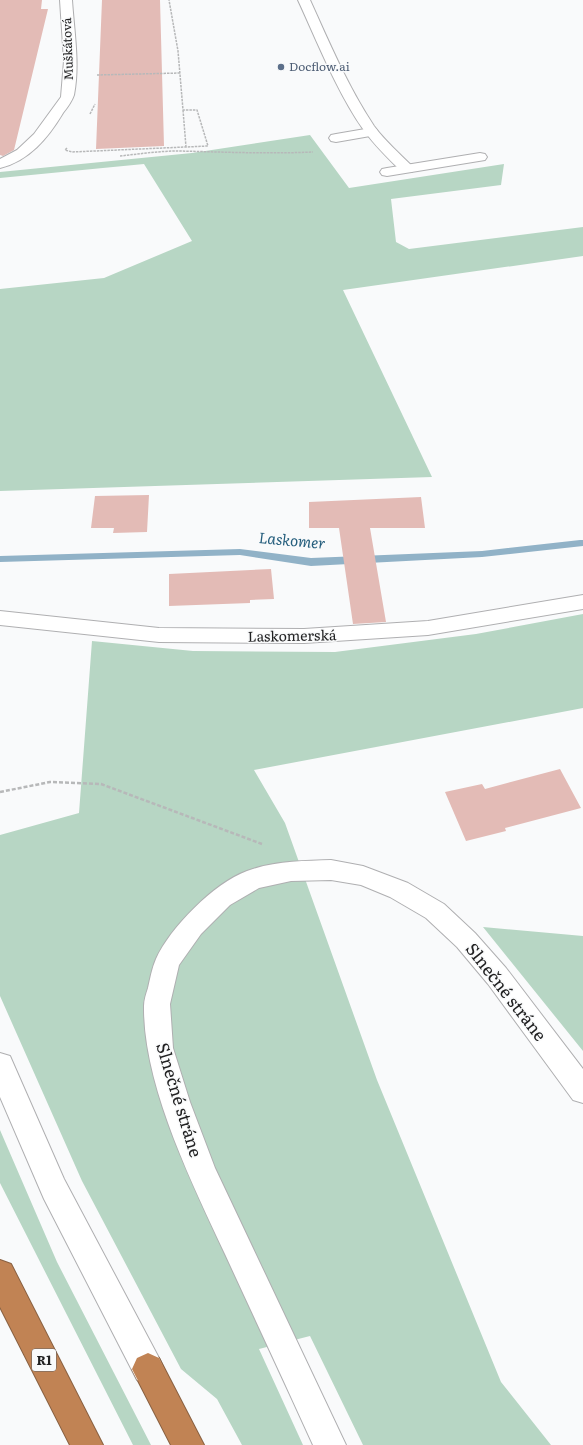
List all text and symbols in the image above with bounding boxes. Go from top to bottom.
street label: Muškátová [57,17,77,81]
place label: Docflow.ai [289,57,350,75]
marker: Docflow.ai [276,62,286,72]
water label: Laskomer [258,525,327,554]
street label: Laskomerská [247,624,337,646]
street label: Slnečné stráne [461,937,554,1046]
street label: Slnečné stráne [151,1039,210,1160]
road number: R1 [32,1349,56,1371]

